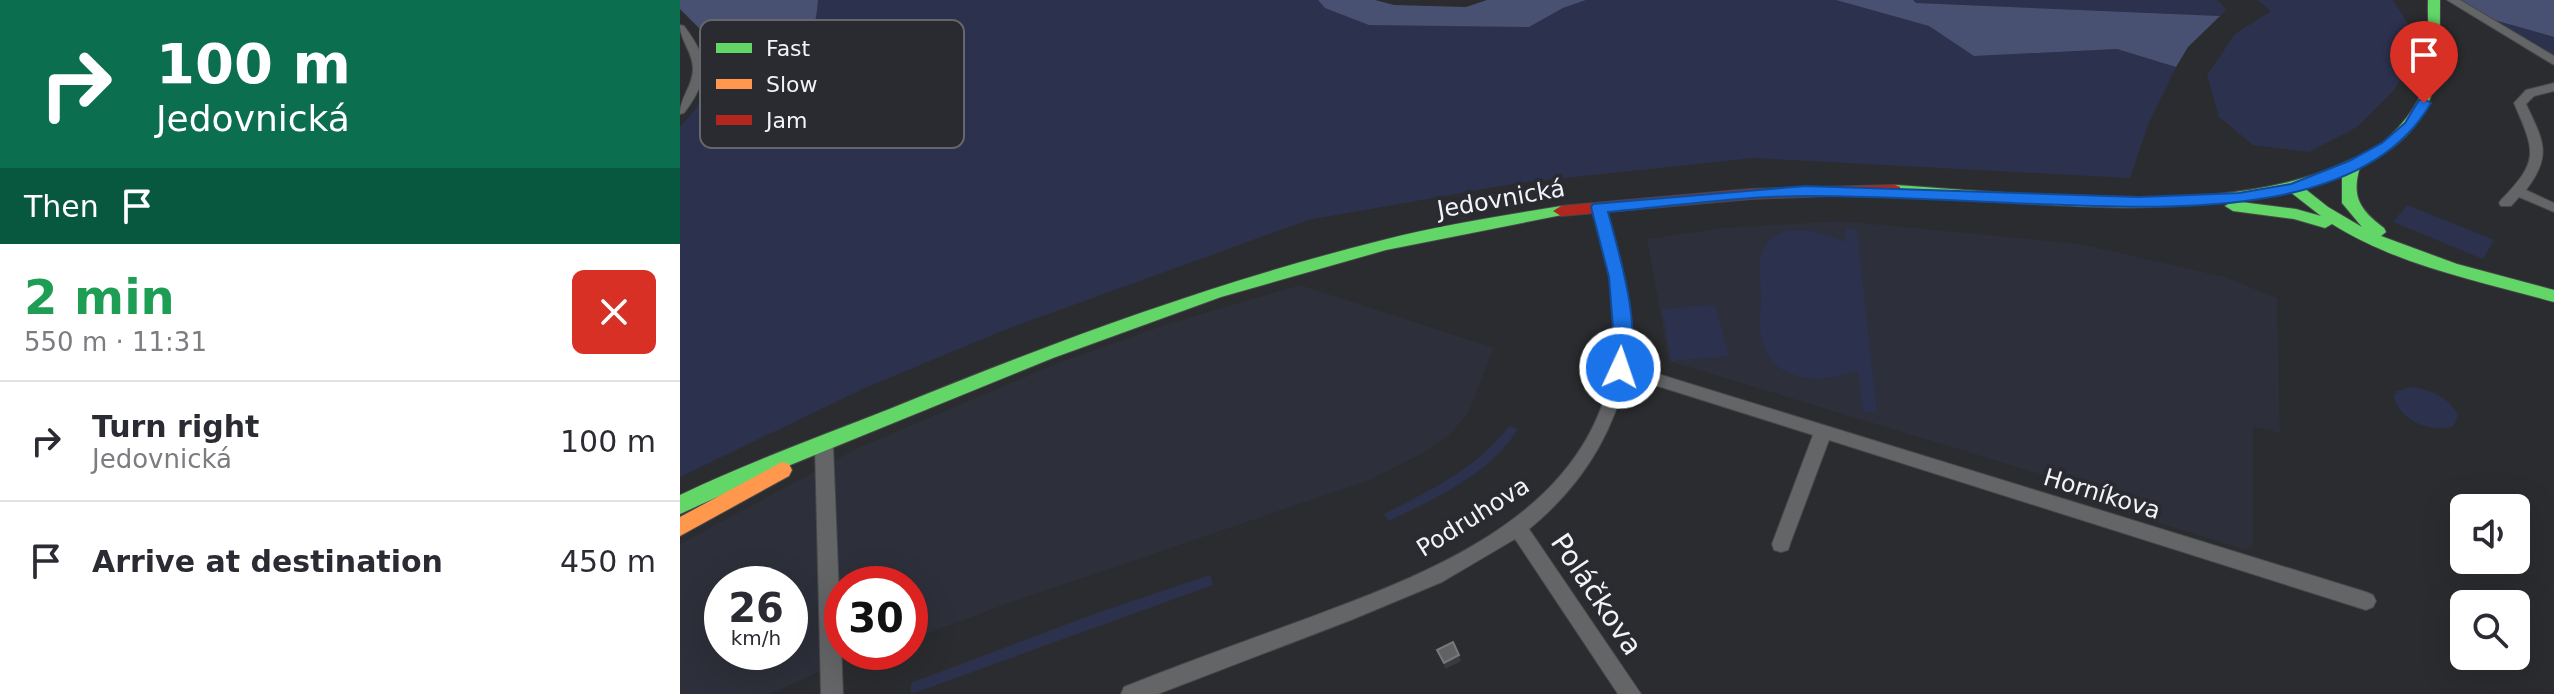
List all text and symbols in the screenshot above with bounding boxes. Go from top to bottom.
legend [700,20,964,148]
pin [2390,21,2458,103]
text: 100 m [156,31,351,96]
icon: right [24,32,128,136]
icon: arrive [2402,33,2446,77]
text: Fast [766,36,811,61]
text: Slow [766,72,818,97]
text: Jedovnická [156,98,350,139]
text: Jam [764,108,807,133]
street label: Jedovnická [1433,174,1567,224]
icon: arrive [115,184,159,228]
text: Then [24,189,99,224]
text: 2 min [24,269,175,325]
button: close [572,270,656,354]
position arrow [1578,326,1662,410]
text: 550 m · 11:31 [24,327,207,357]
text: Turn right [92,409,259,444]
icon: right [24,419,68,463]
text: 100 m [560,424,656,459]
text: Jedovnická [92,444,232,474]
street label: Horníkova [2040,463,2164,525]
street label: Podruhova [1412,471,1534,563]
map controls [2450,494,2530,670]
button: sound [2450,494,2530,574]
street label: Poláčkova [1544,527,1649,661]
icon: arrive [24,539,68,583]
text: Arrive at destination [92,544,443,579]
text: 450 m [560,544,656,579]
speed limit sign: 30 [824,566,928,670]
text: 26 [728,585,784,631]
button: search [2450,590,2530,670]
text: km/h [731,626,781,650]

